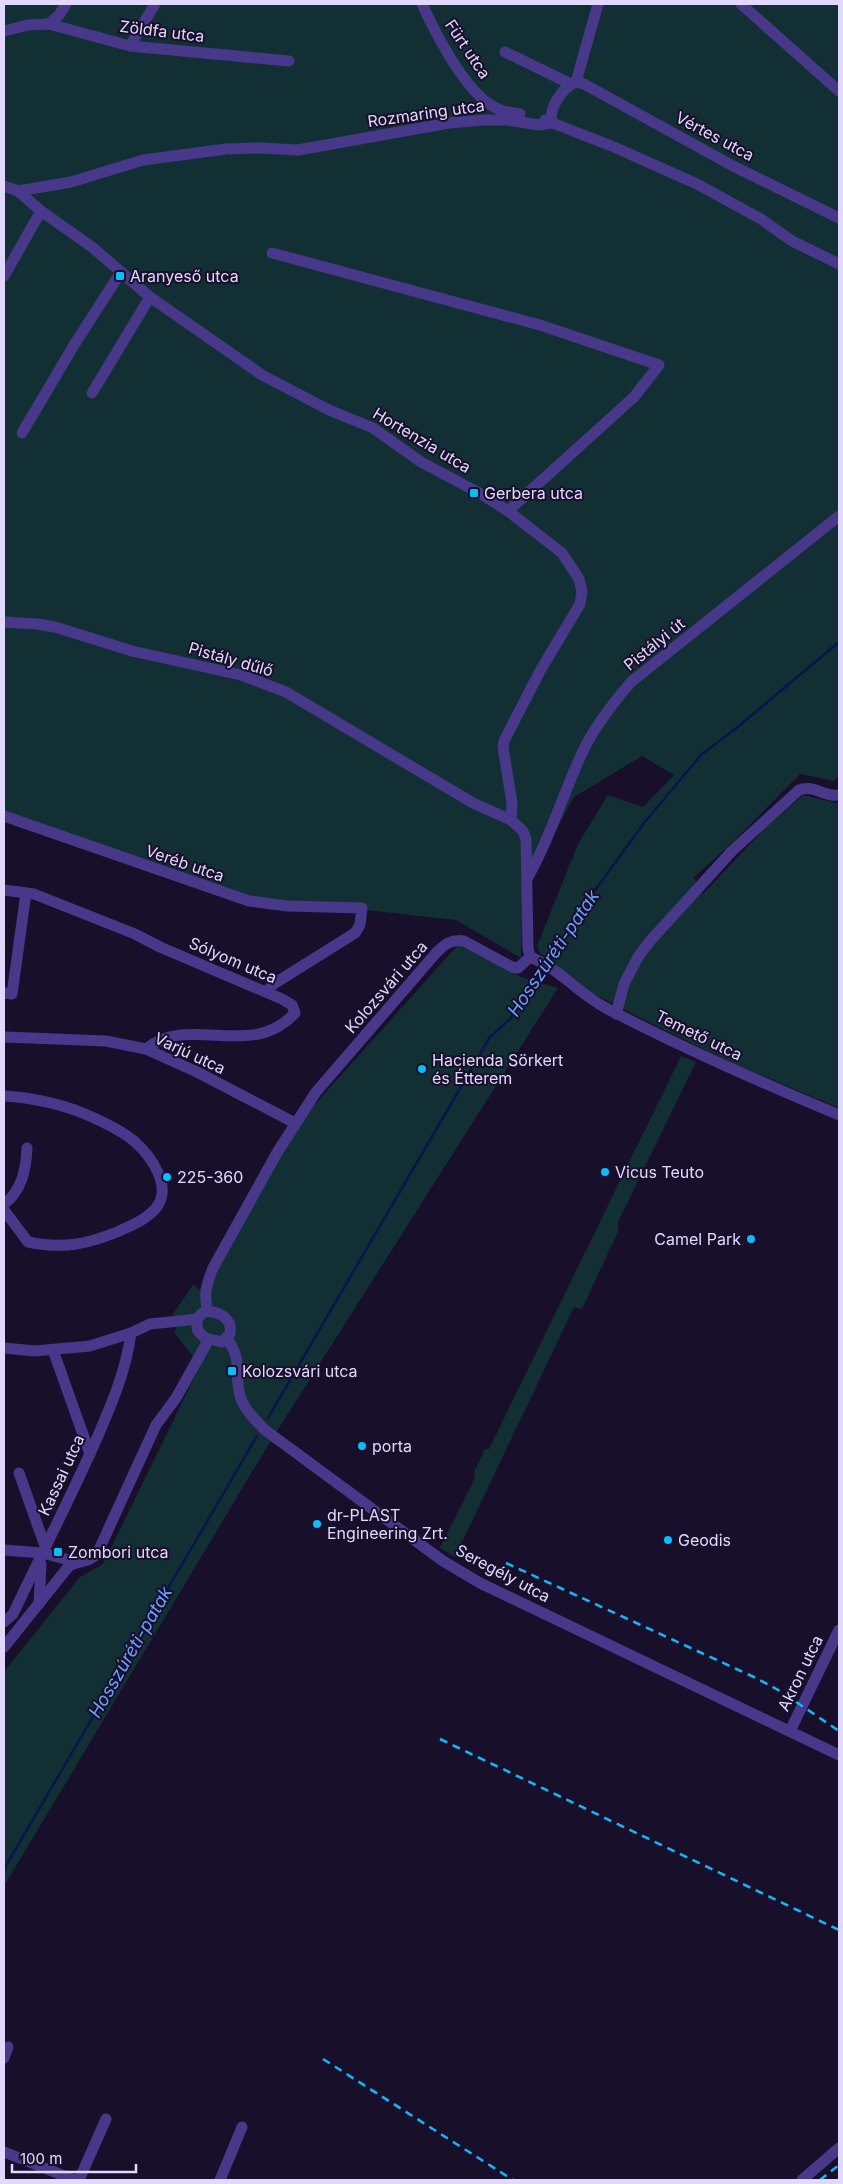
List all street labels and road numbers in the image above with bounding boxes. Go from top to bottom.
street label: Zöldfa utca [118,16,206,46]
street label: Fürt utca [441,16,495,82]
street label: Rozmaring utca [366,95,486,131]
street label: Vértes utca [672,107,758,165]
street label: Hortenzia utca [369,403,475,477]
street label: Pistályi út [619,613,689,675]
street label: Pistály dűlő [186,637,276,681]
street label: Veréb utca [143,840,227,886]
street label: Sólyom utca [186,933,280,987]
street label: Kolozsvári utca [341,937,431,1037]
street label: Temető utca [652,1005,746,1065]
street label: Varjú utca [151,1028,229,1078]
street label: Kassai utca [34,1431,88,1519]
street label: Seregély utca [452,1540,554,1606]
street label: Akron utca [773,1632,827,1714]

